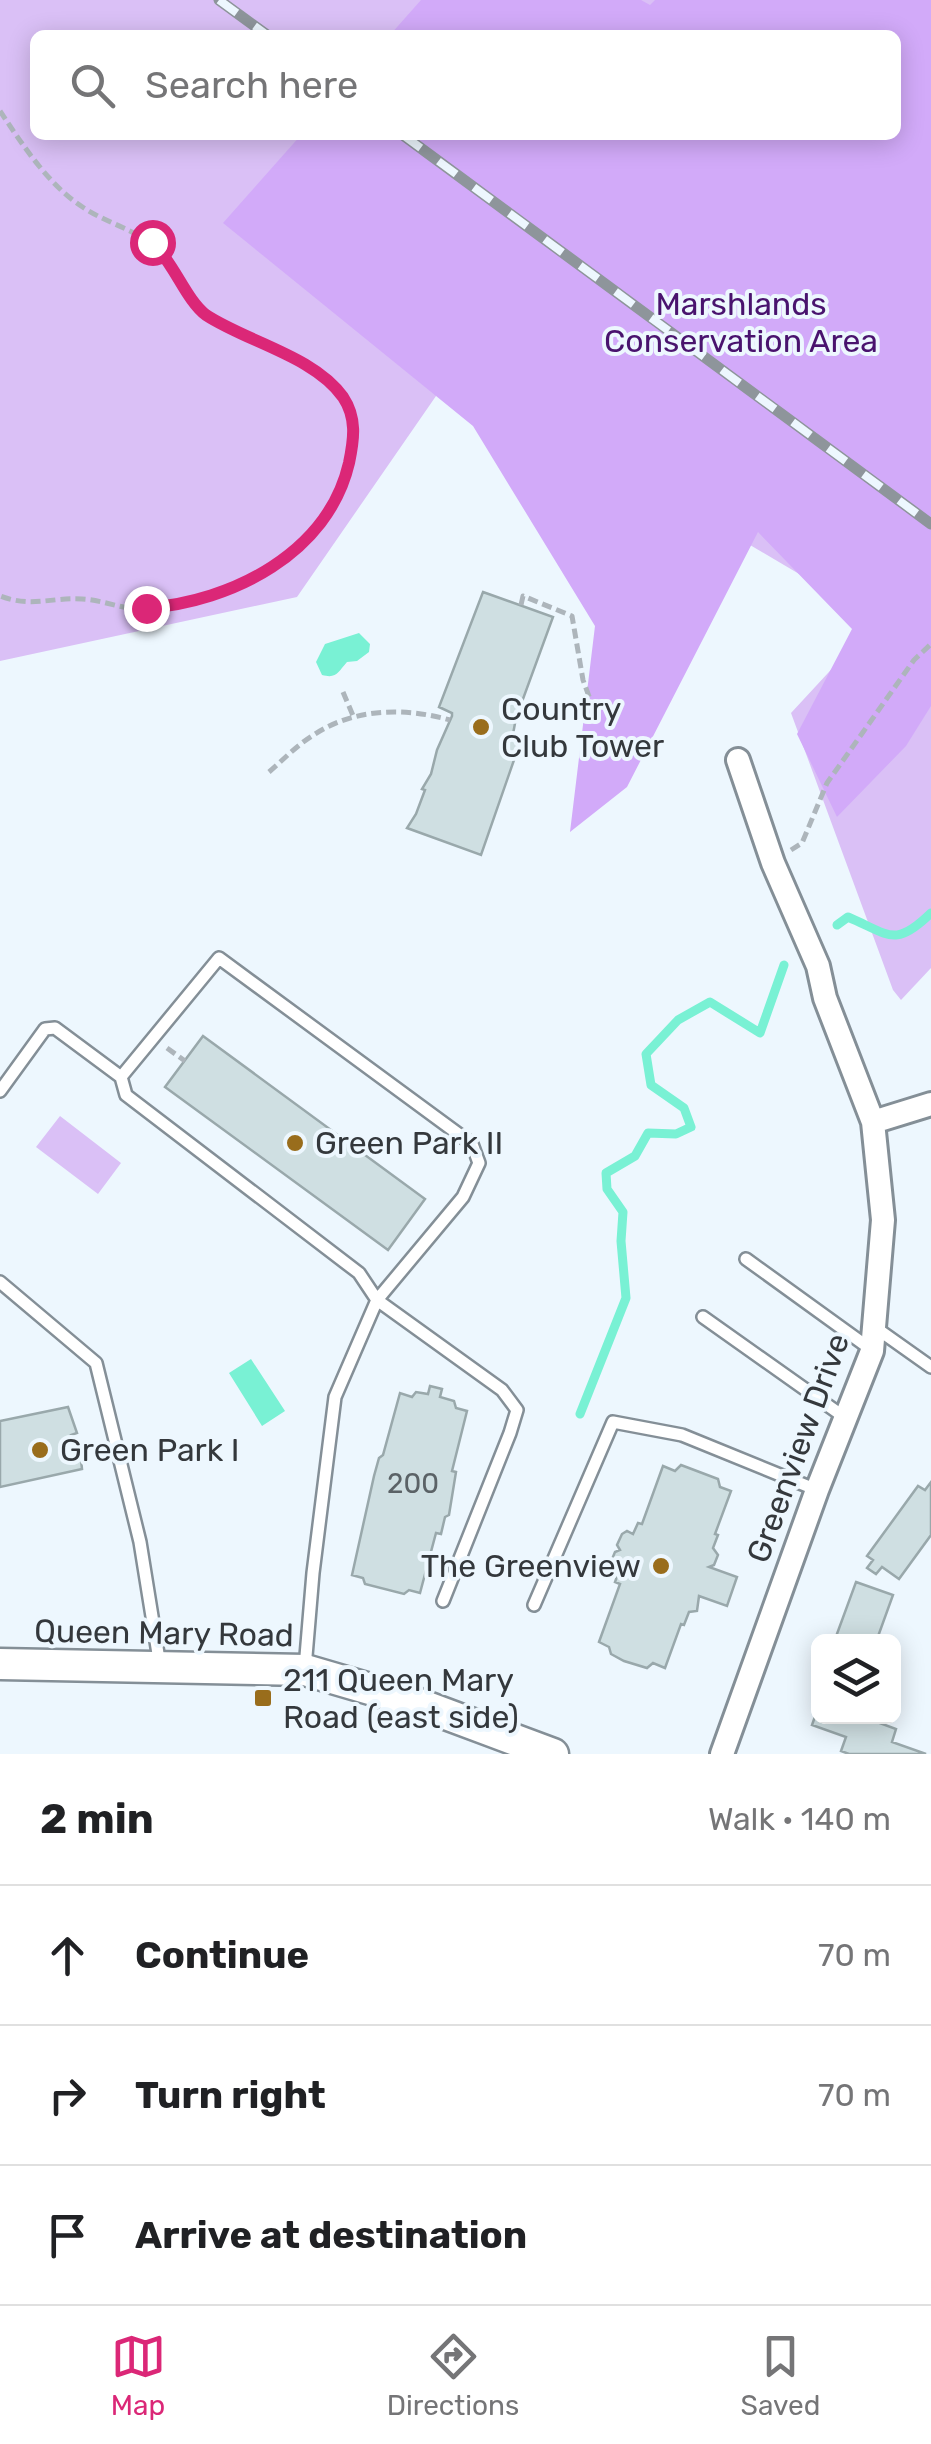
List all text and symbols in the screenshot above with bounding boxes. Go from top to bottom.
search box [30,30,901,140]
icon: search [65,58,120,113]
text: Search here [145,62,358,108]
route start [130,220,176,266]
park label: Marshlands Conservation Area [604,285,878,360]
route end [124,586,170,632]
place label: Country Club Tower [501,690,664,765]
marker: Country Club Tower [470,716,492,738]
place label: Green Park II [315,1124,503,1162]
marker: Green Park II [284,1132,306,1154]
street label: Greenview Drive [739,1328,857,1568]
place label: Green Park I [60,1431,240,1469]
marker: Green Park I [29,1439,51,1461]
house number: 200 [387,1467,439,1500]
place label: The Greenview [421,1547,641,1585]
marker: The Greenview [650,1555,672,1577]
street label: Queen Mary Road [34,1612,294,1654]
map controls [811,1634,901,1724]
button: layers [811,1634,901,1724]
place label: 211 Queen Mary Road (east side) [283,1661,519,1736]
marker: 211 Queen Mary Road (east side) [252,1687,274,1709]
text: 2 min [40,1794,154,1844]
text: Walk · 140 m [708,1800,891,1838]
icon: ahead [40,1928,95,1983]
text: Continue [135,1932,309,1978]
text: 70 m [818,1936,891,1974]
icon: right [40,2068,95,2123]
text: Turn right [135,2072,326,2118]
text: 70 m [818,2076,891,2114]
icon: arrive [40,2208,95,2263]
text: Arrive at destination [135,2212,527,2258]
tab: Map [111,2329,166,2422]
tab: Directions [387,2329,519,2422]
tab: Saved [740,2329,820,2422]

